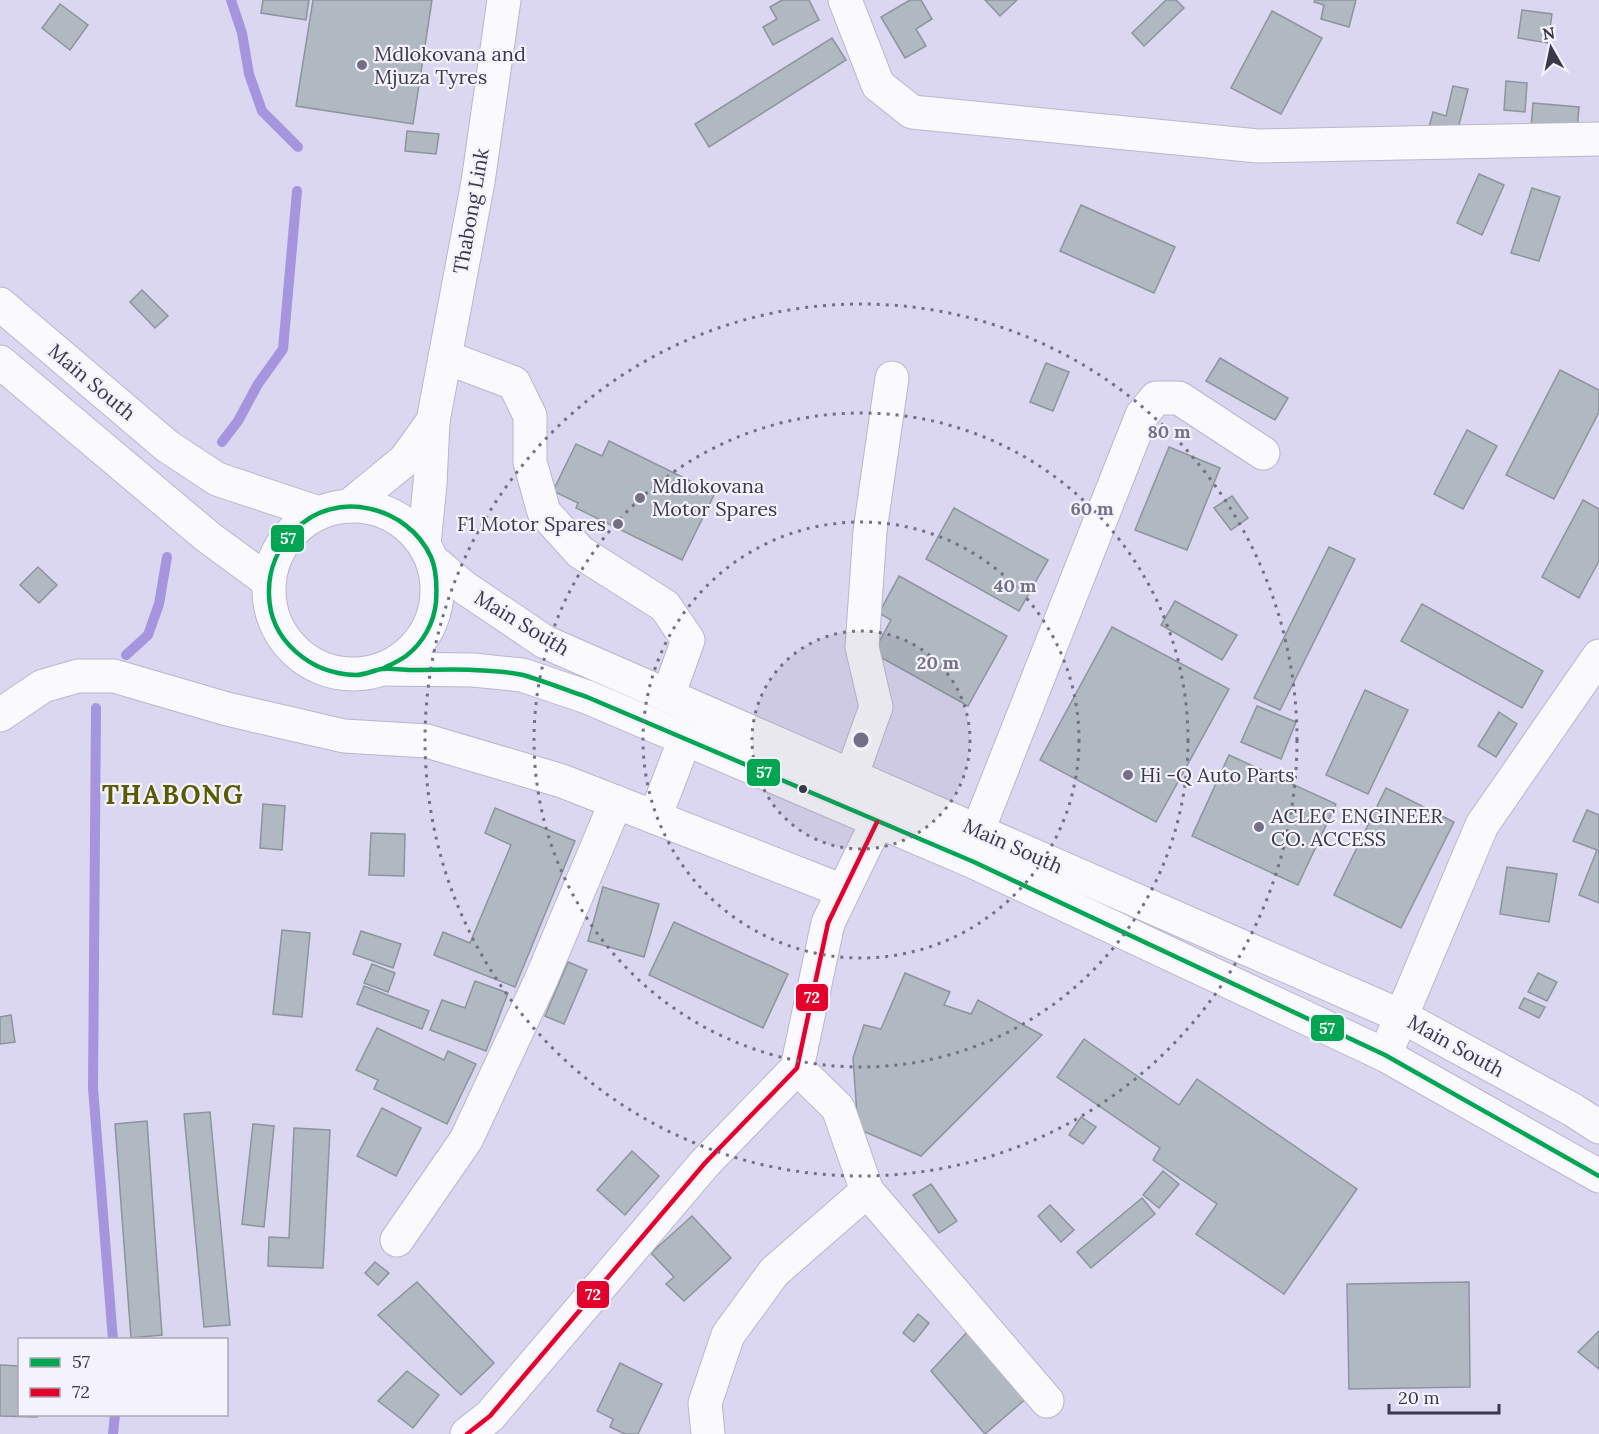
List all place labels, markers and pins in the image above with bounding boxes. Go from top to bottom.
place label: Mdlokovana and Mjuza Tyres [374,41,526,89]
marker: Mdlokovana and Mjuza Tyres [355,58,369,72]
place label: Mdlokovana Motor Spares [652,473,777,521]
marker: Mdlokovana Motor Spares [633,491,647,505]
place label: F1 Motor Spares [457,511,606,536]
marker: F1 Motor Spares [611,517,625,531]
centre of rings [851,730,871,750]
place label: Hi -Q Auto Parts [1140,762,1295,787]
marker: Hi -Q Auto Parts [1121,768,1135,782]
unlabelled marker [797,783,809,795]
place label: ACLEC ENGINEER CO. ACCESS [1270,803,1443,851]
marker: ACLEC ENGINEER CO. ACCESS [1252,820,1266,834]

